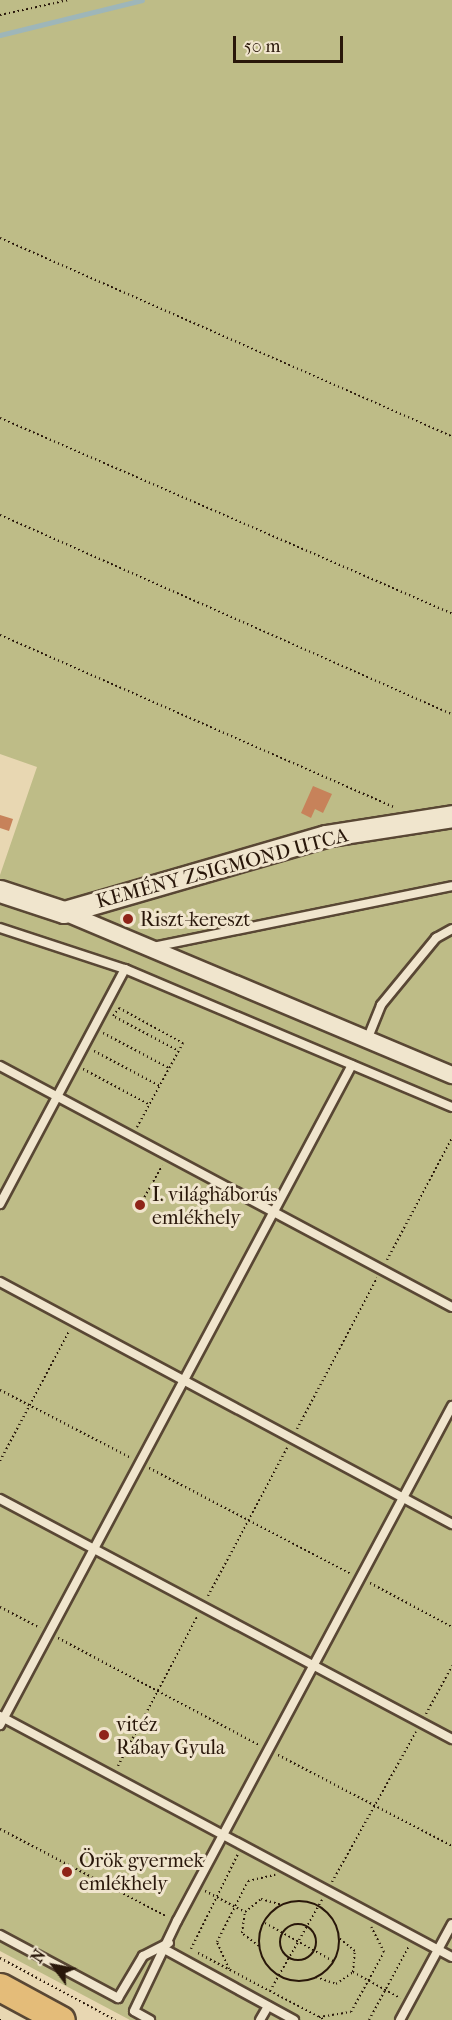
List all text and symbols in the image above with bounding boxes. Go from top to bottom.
scale bar [236,24,346,62]
text: 50 m [244,36,280,57]
street label: KEMÉNY ZSIGMOND UTCA [93,823,351,913]
place label: Riszt-kereszt [140,907,250,931]
marker: Riszt-kereszt [121,912,135,926]
place label: I. világháborús emlékhely [152,1182,278,1229]
marker: I. világháborús emlékhely [133,1198,147,1212]
place label: vitéz Rábay Gyula [116,1712,225,1759]
marker: vitéz Rábay Gyula [97,1728,111,1742]
place label: Örök gyermek emlékhely [79,1848,204,1895]
marker: Örök gyermek emlékhely [60,1865,74,1879]
north arrow [24,1936,84,1996]
text: N [27,1946,50,1966]

